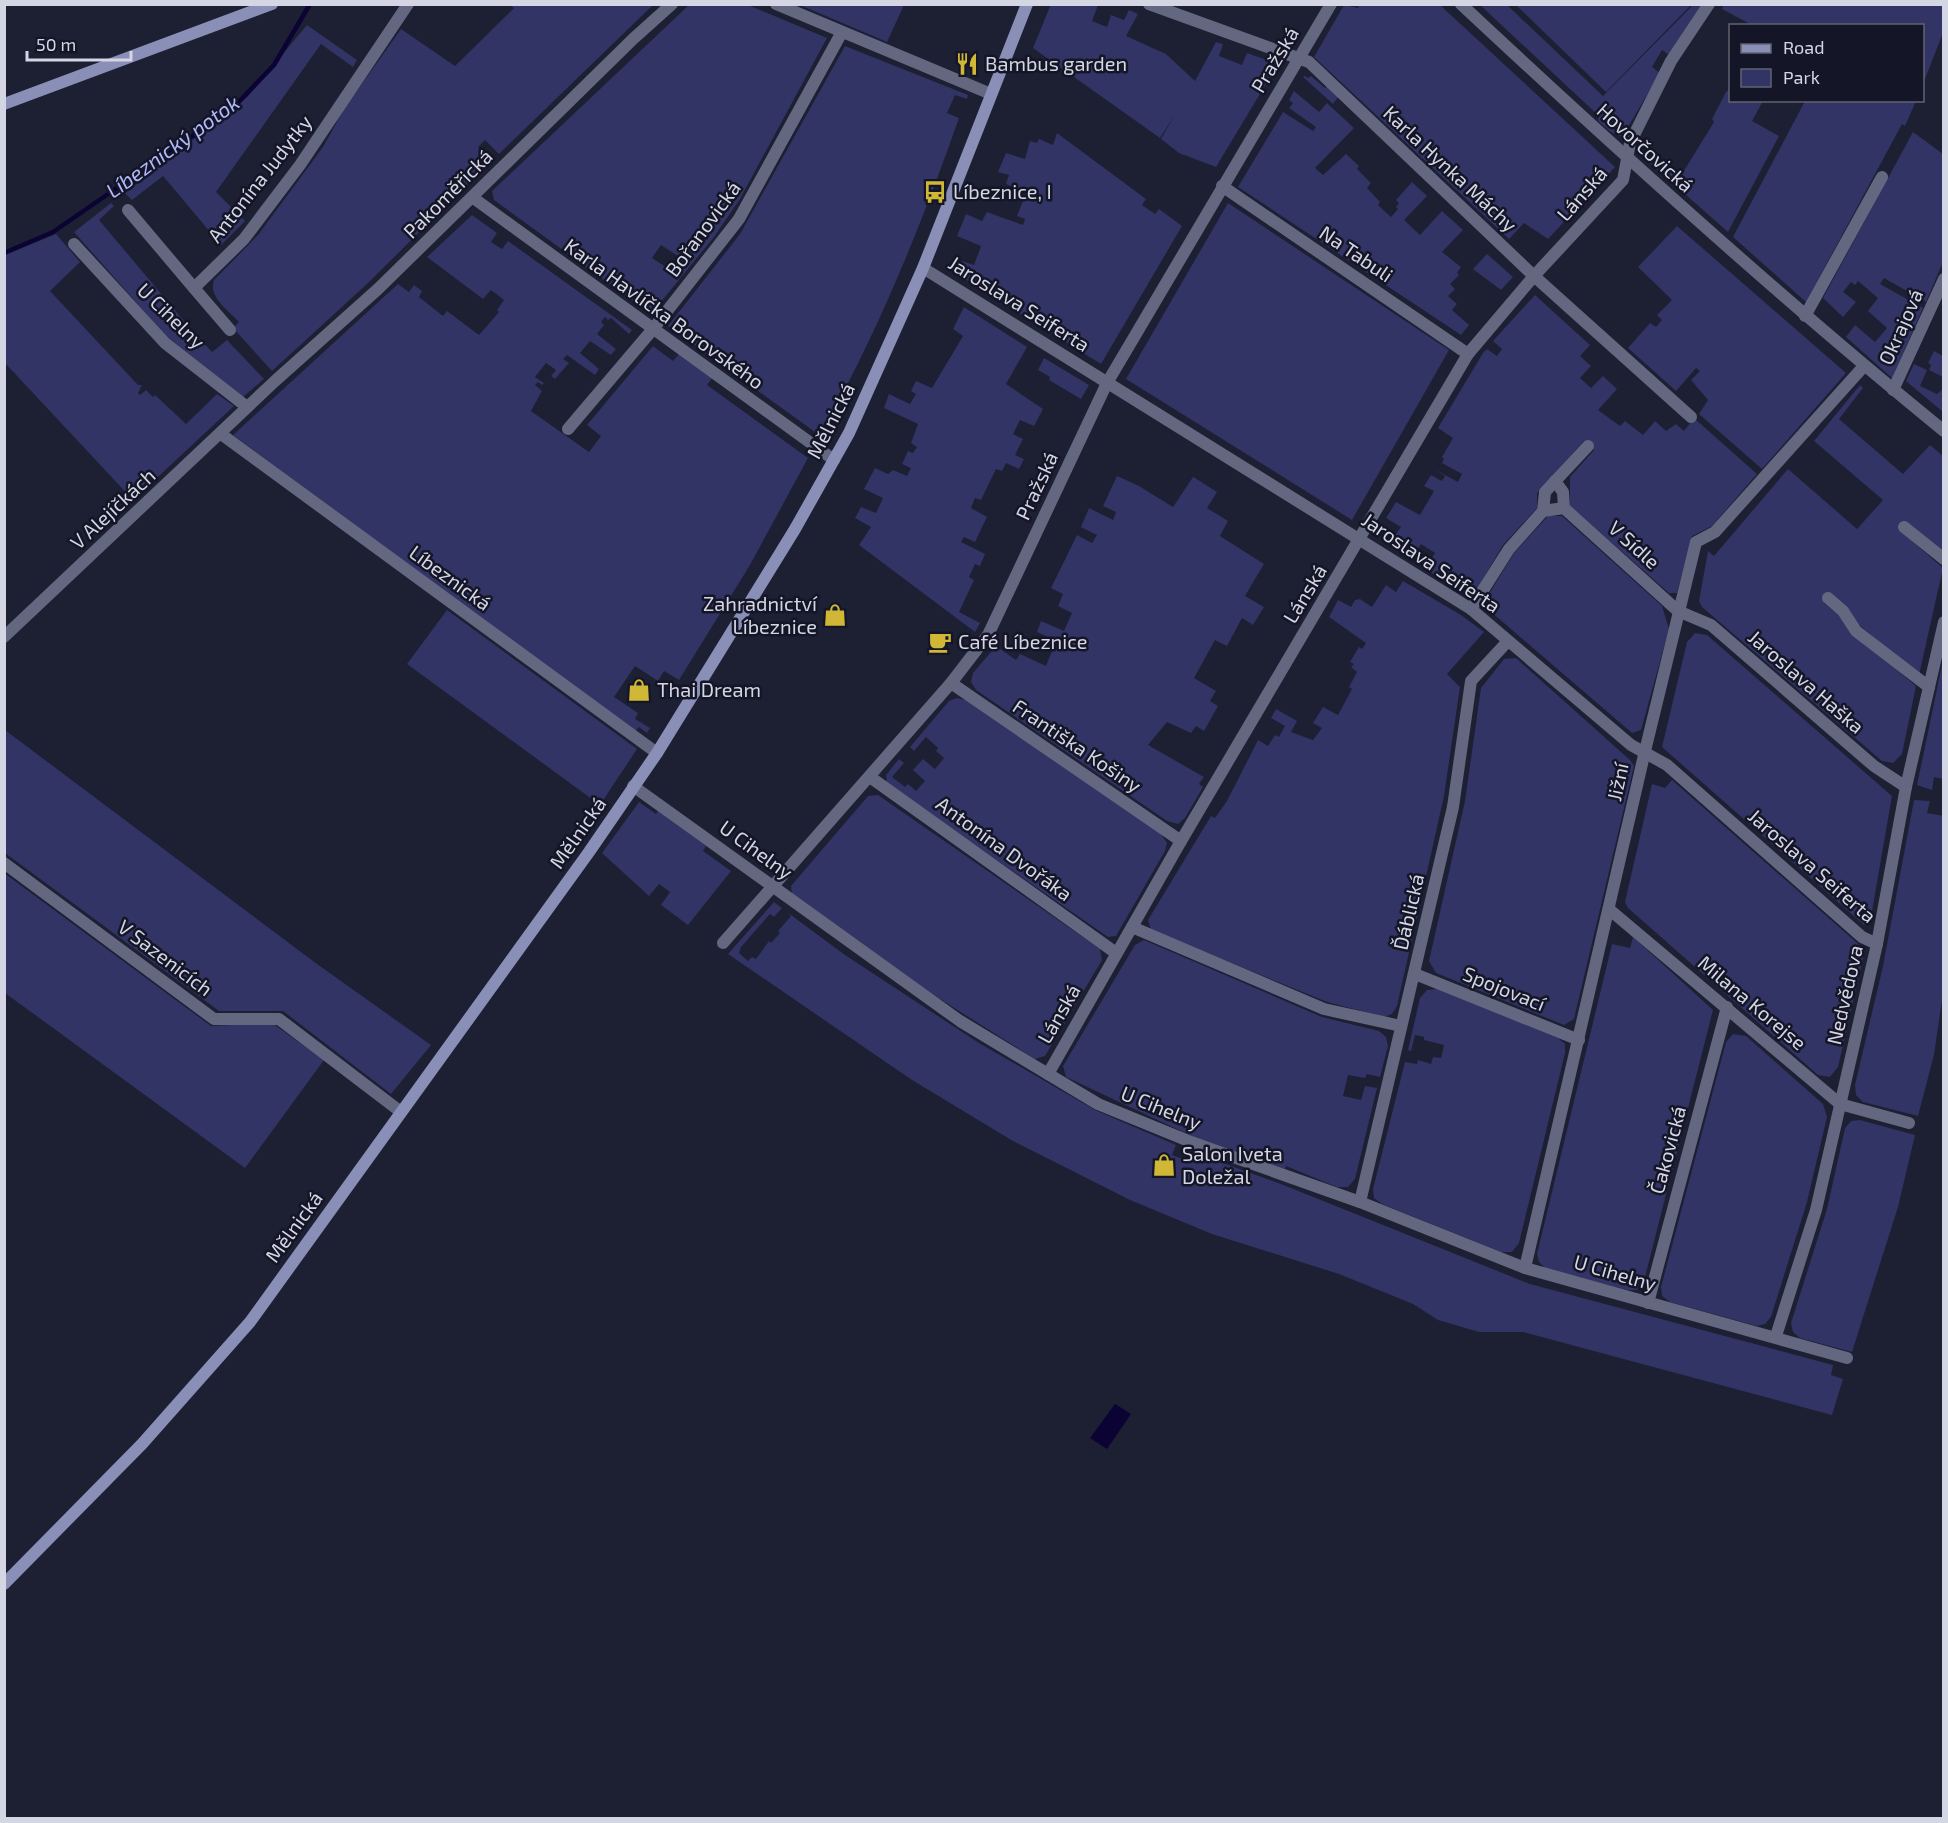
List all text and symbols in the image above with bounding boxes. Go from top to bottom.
street label: Pražská [1245,22,1303,97]
scale bar [27,24,130,62]
legend [1729,24,1924,102]
text: 50 m [36,33,76,55]
text: Road [1783,36,1824,58]
restaurant icon: Bambus garden [954,51,980,77]
place label: Bambus garden [985,51,1127,75]
text: Park [1783,66,1820,88]
water label: Líbeznický potok [101,89,244,203]
street label: Hovorčovická [1592,98,1699,197]
street label: Karla Hynka Máchy [1379,100,1523,237]
street label: Antonína Judytky [202,110,317,247]
street label: Pakoměřická [398,144,497,243]
street label: Lánská [1551,161,1611,225]
street label: Bořanovická [660,176,745,281]
bus stop icon: Líbeznice, I [922,179,948,205]
place label: Líbeznice, I [953,179,1052,203]
street label: Na Tabuli [1315,220,1398,286]
street label: Karla Havlíčka Borovského [560,233,769,394]
street label: Jaroslava Seiferta [945,250,1094,356]
street label: U Cihelny [133,277,211,354]
street label: Okrajová [1873,285,1927,368]
street label: Mělnická [801,379,859,462]
street label: Pražská [1010,448,1062,523]
street label: V Alejíčkách [65,463,160,554]
street label: Jaroslava Seiferta [1358,507,1505,617]
street label: V Sídle [1604,515,1665,573]
street label: Líbeznická [405,540,496,615]
street label: Lánská [1277,560,1331,627]
place label: Zahradnictví Líbeznice [703,591,818,638]
shop icon: Zahradnictví Líbeznice [822,602,848,628]
street label: Jaroslava Haška [1744,624,1869,738]
cafe icon: Café Líbeznice [927,629,953,655]
place label: Café Líbeznice [958,629,1088,653]
shop icon: Thai Dream [626,677,652,703]
place label: Thai Dream [657,677,761,701]
street label: Františka Košiny [1009,693,1147,797]
street label: Jižní [1601,759,1633,803]
street label: Antonína Dvořáka [932,791,1077,906]
street label: Mělnická [544,792,610,873]
street label: Jaroslava Seiferta [1744,803,1882,927]
street label: U Cihelny [715,815,798,884]
street label: Ďáblická [1388,871,1428,952]
street label: V Sazenicích [114,914,218,1000]
street label: Nedvědova [1821,943,1867,1047]
street label: Milana Korejse [1694,950,1812,1054]
street label: Spojovací [1460,961,1550,1016]
street label: Lánská [1032,980,1085,1047]
street label: U Cihelny [1118,1080,1205,1134]
street label: Čakovická [1644,1103,1690,1196]
place label: Salon Iveta Doležal [1182,1141,1283,1188]
shop icon: Salon Iveta Doležal [1151,1152,1177,1178]
street label: Mělnická [259,1186,327,1267]
street label: U Cihelny [1571,1249,1660,1295]

